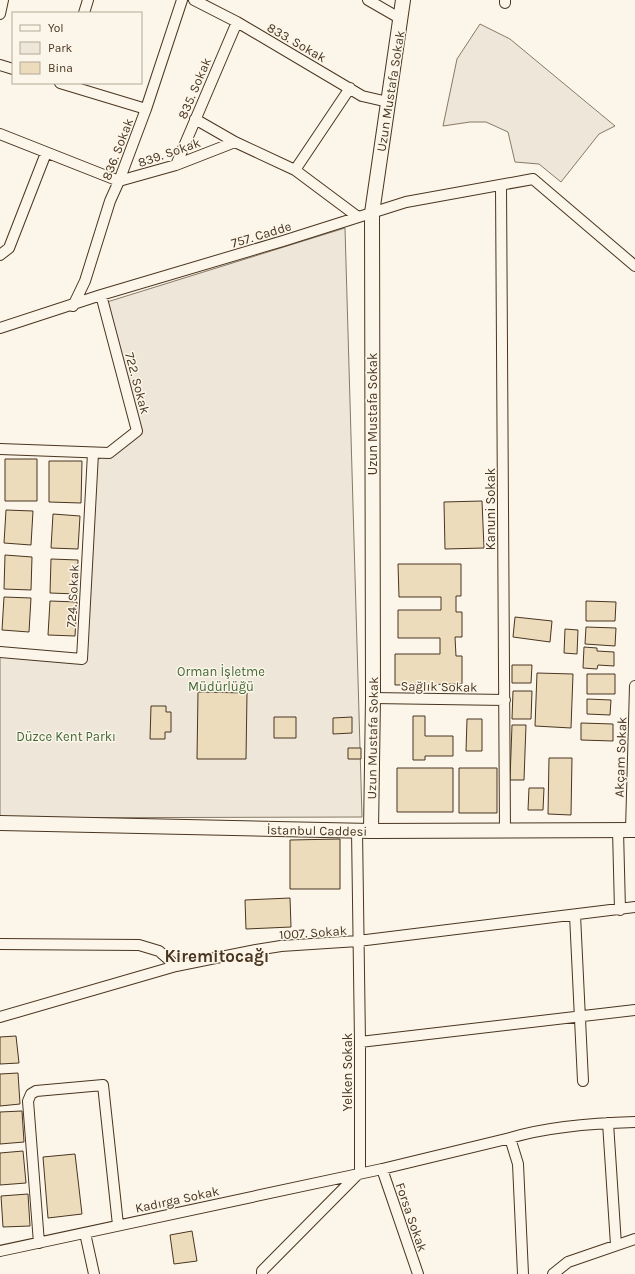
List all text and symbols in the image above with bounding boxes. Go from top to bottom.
legend [12,12,142,84]
street label: 833. Sokak [265,20,329,65]
text: Yol [48,21,64,35]
street label: Uzun Mustafa Sokak [373,29,407,153]
text: Park [48,41,73,55]
street label: 835. Sokak [175,55,214,121]
text: Bina [48,61,73,75]
street label: 836. Sokak [99,116,136,182]
street label: 839. Sokak [136,135,203,170]
street label: 757. Cadde [229,218,293,251]
street label: 722. Sokak [122,351,153,416]
street label: Uzun Mustafa Sokak [365,353,380,475]
street label: Kanuni Sokak [483,468,498,550]
street label: 724. Sokak [63,564,82,628]
park label: Orman İşletme Müdürlüğü [177,664,265,694]
street label: Uzun Mustafa Sokak [364,677,381,799]
street label: Sağlık Sokak [400,678,478,695]
street label: Akçam Sokak [612,716,629,798]
park label: Düzce Kent Parkı [16,729,116,744]
street label: İstanbul Caddesi [267,822,367,839]
street label: 1007. Sokak [279,923,347,942]
district label: Kiremitocağı [165,946,269,966]
street label: Yelken Sokak [340,1033,355,1111]
street label: Forsa Sokak [393,1181,430,1254]
street label: Kadırga Sokak [134,1183,220,1216]

